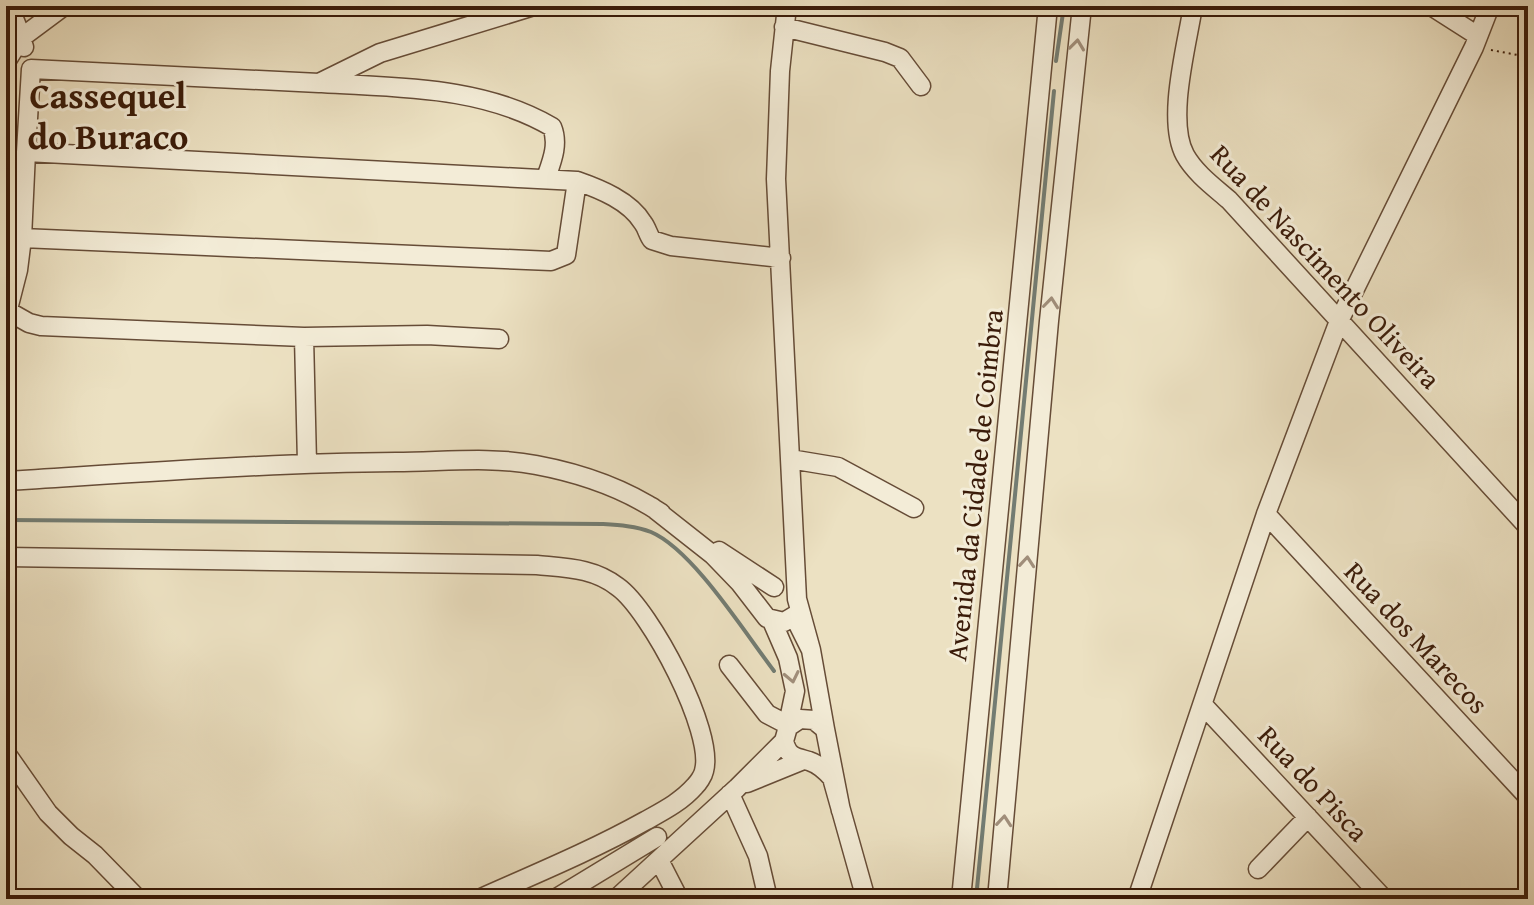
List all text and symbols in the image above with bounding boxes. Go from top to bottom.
one-way arrow [1068,38,1085,52]
district label: Cassequel do Buraco [27,68,189,162]
street label: Rua de Nascimento Oliveira [1201,134,1451,398]
one-way arrow [1042,296,1059,309]
street label: Avenida da Cidade de Coimbra [935,306,1013,663]
street label: Rua dos Marecos [1335,552,1499,722]
one-way arrow [1018,555,1035,568]
one-way arrow [783,669,800,683]
street label: Rua do Pisca [1249,716,1379,851]
one-way arrow [996,814,1013,827]

